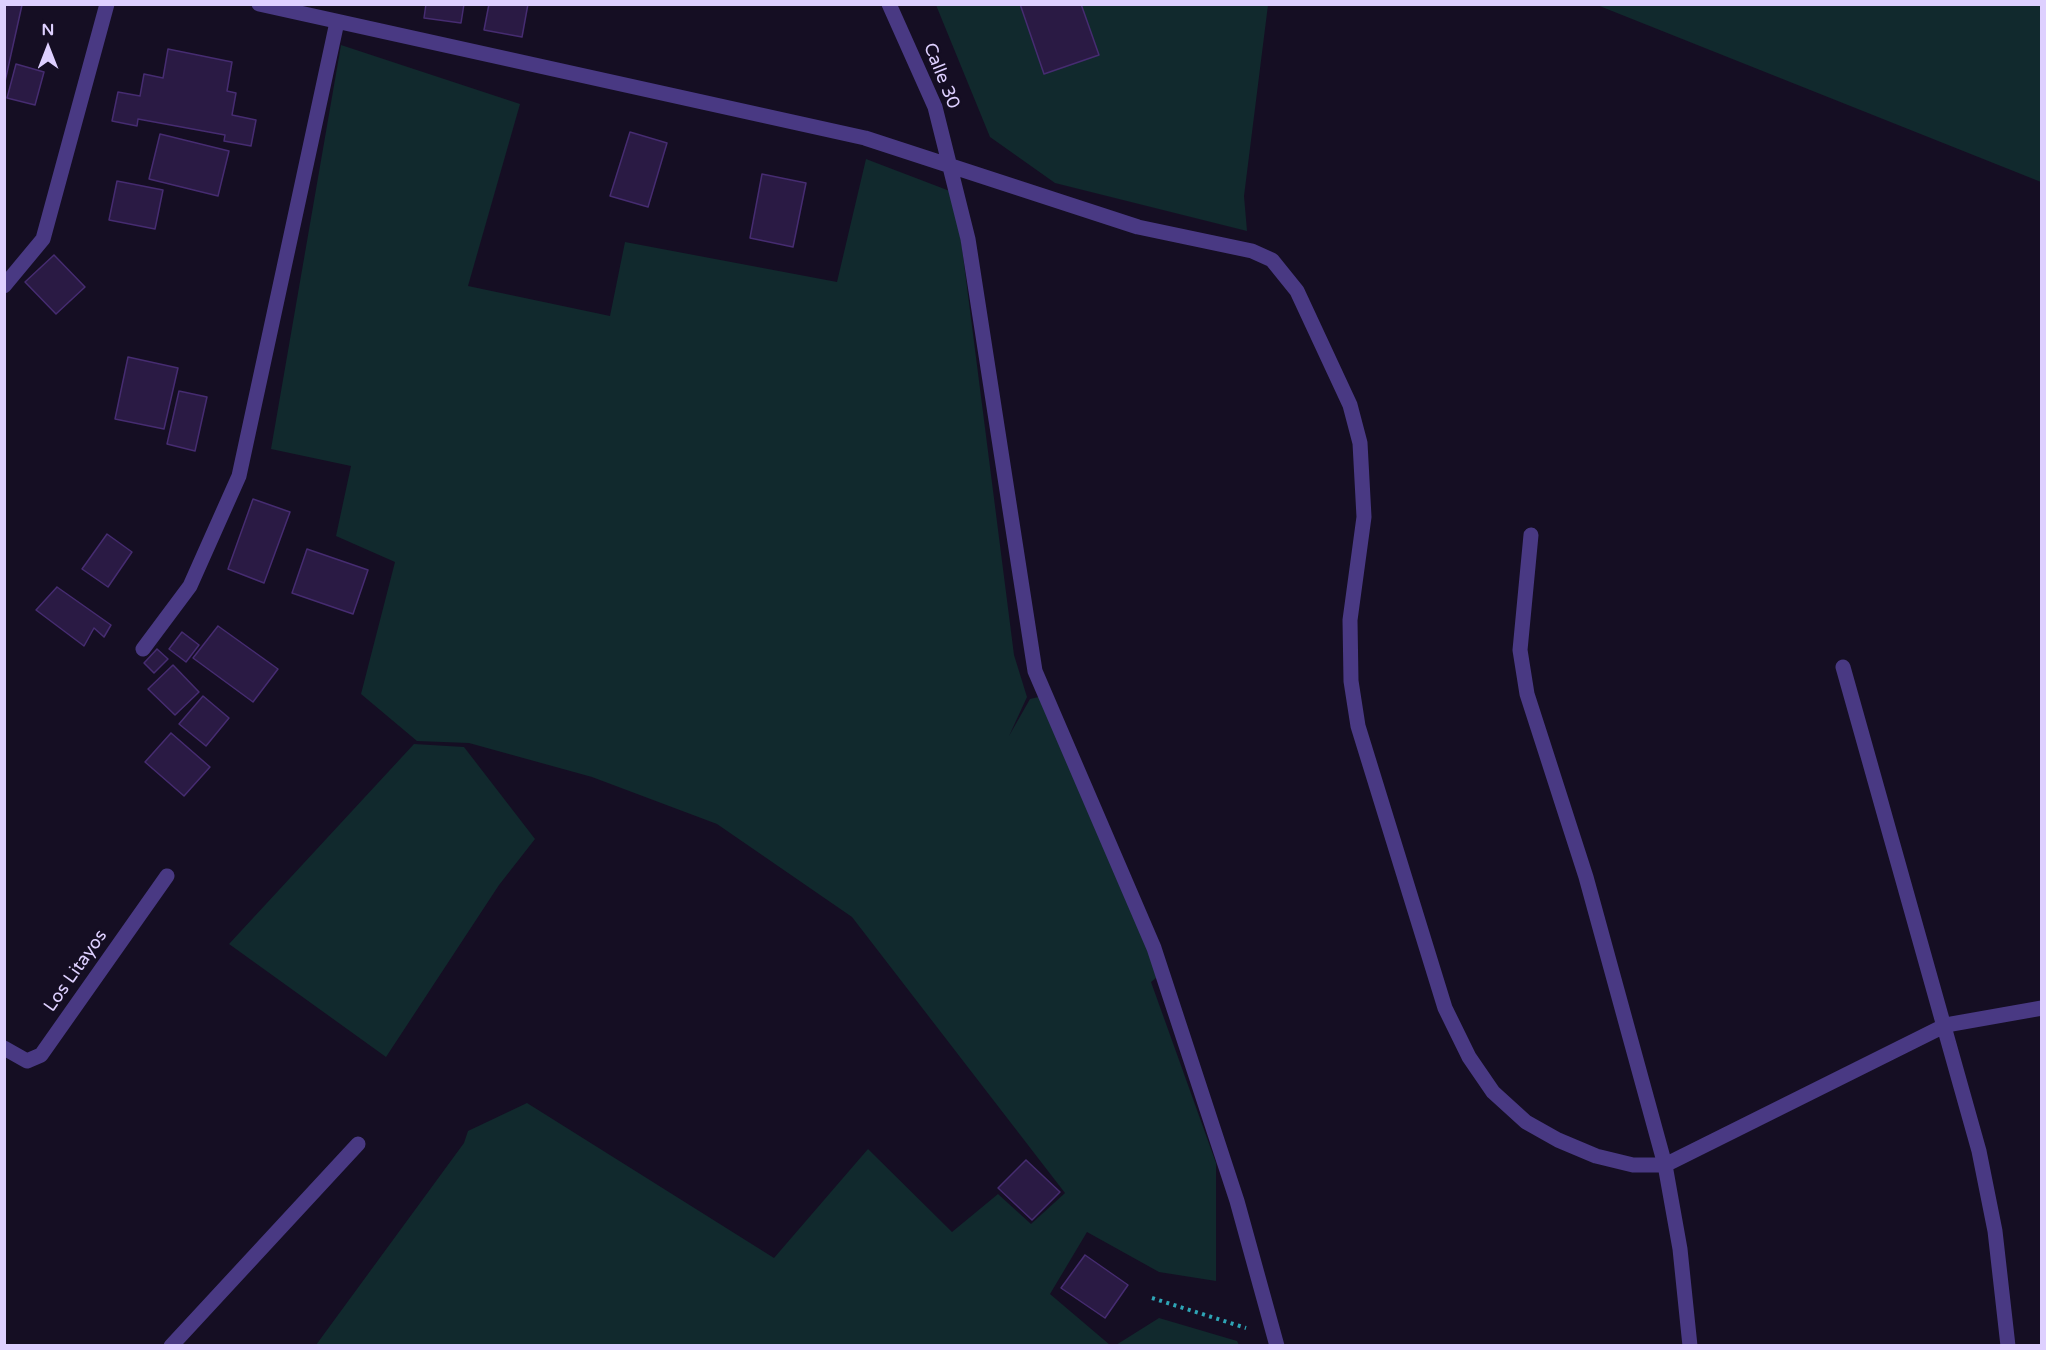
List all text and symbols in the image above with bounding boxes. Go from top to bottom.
north arrow [18,18,78,78]
text: N [42,20,54,40]
street label: Calle 30 [918,40,964,112]
street label: Los Litayos [40,926,112,1016]

